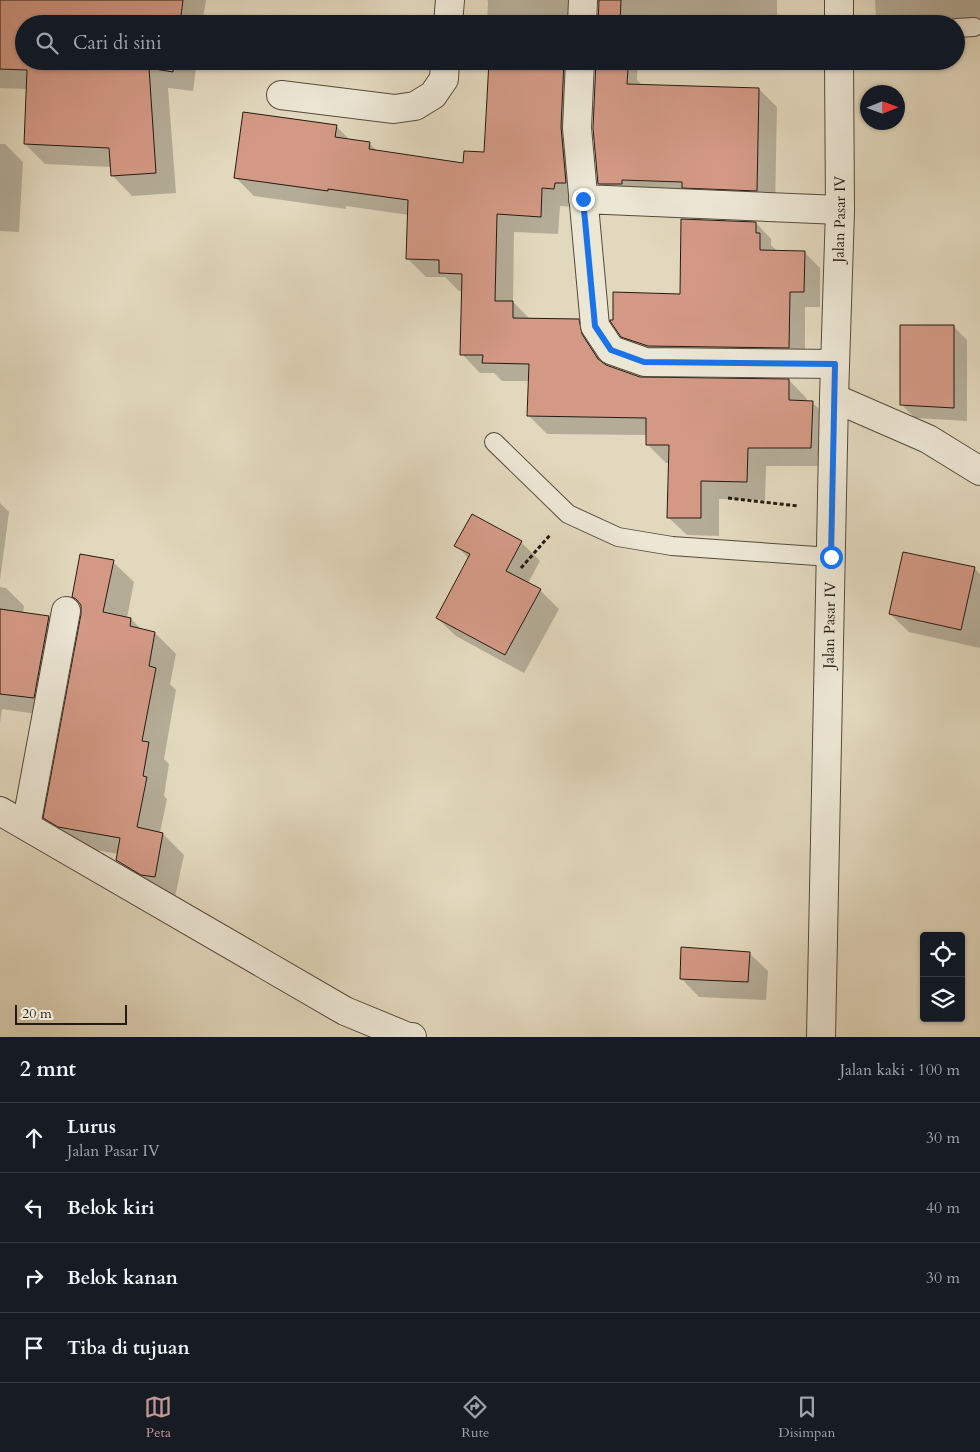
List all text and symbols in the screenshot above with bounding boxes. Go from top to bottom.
search box [15,15,965,70]
icon: search [33,29,61,57]
text: Cari di sini [73,30,162,56]
north arrow [860,85,905,130]
street label: Jalan Pasar IV [828,176,850,265]
route end [572,188,595,211]
route start [820,546,843,569]
street label: Jalan Pasar IV [818,581,840,671]
map controls [920,932,965,1022]
button: locate [920,932,965,977]
button: layers [920,977,965,1022]
scale bar [15,1002,128,1025]
text: 20 m [22,1004,52,1023]
text: 2 mnt [20,1055,76,1084]
text: Jalan kaki · 100 m [840,1059,960,1081]
text: Lurus [67,1114,116,1140]
icon: ahead [20,1124,48,1152]
text: 30 m [926,1127,960,1149]
text: Jalan Pasar IV [67,1140,160,1162]
icon: left [20,1194,48,1222]
text: Belok kiri [67,1195,154,1221]
text: 40 m [926,1197,960,1219]
icon: right [20,1264,48,1292]
text: Belok kanan [67,1265,178,1291]
text: 30 m [926,1267,960,1289]
icon: arrive [20,1334,48,1362]
text: Tiba di tujuan [67,1335,190,1361]
tab: Peta [144,1393,172,1442]
tab: Rute [461,1393,489,1442]
tab: Disimpan [778,1393,836,1442]

